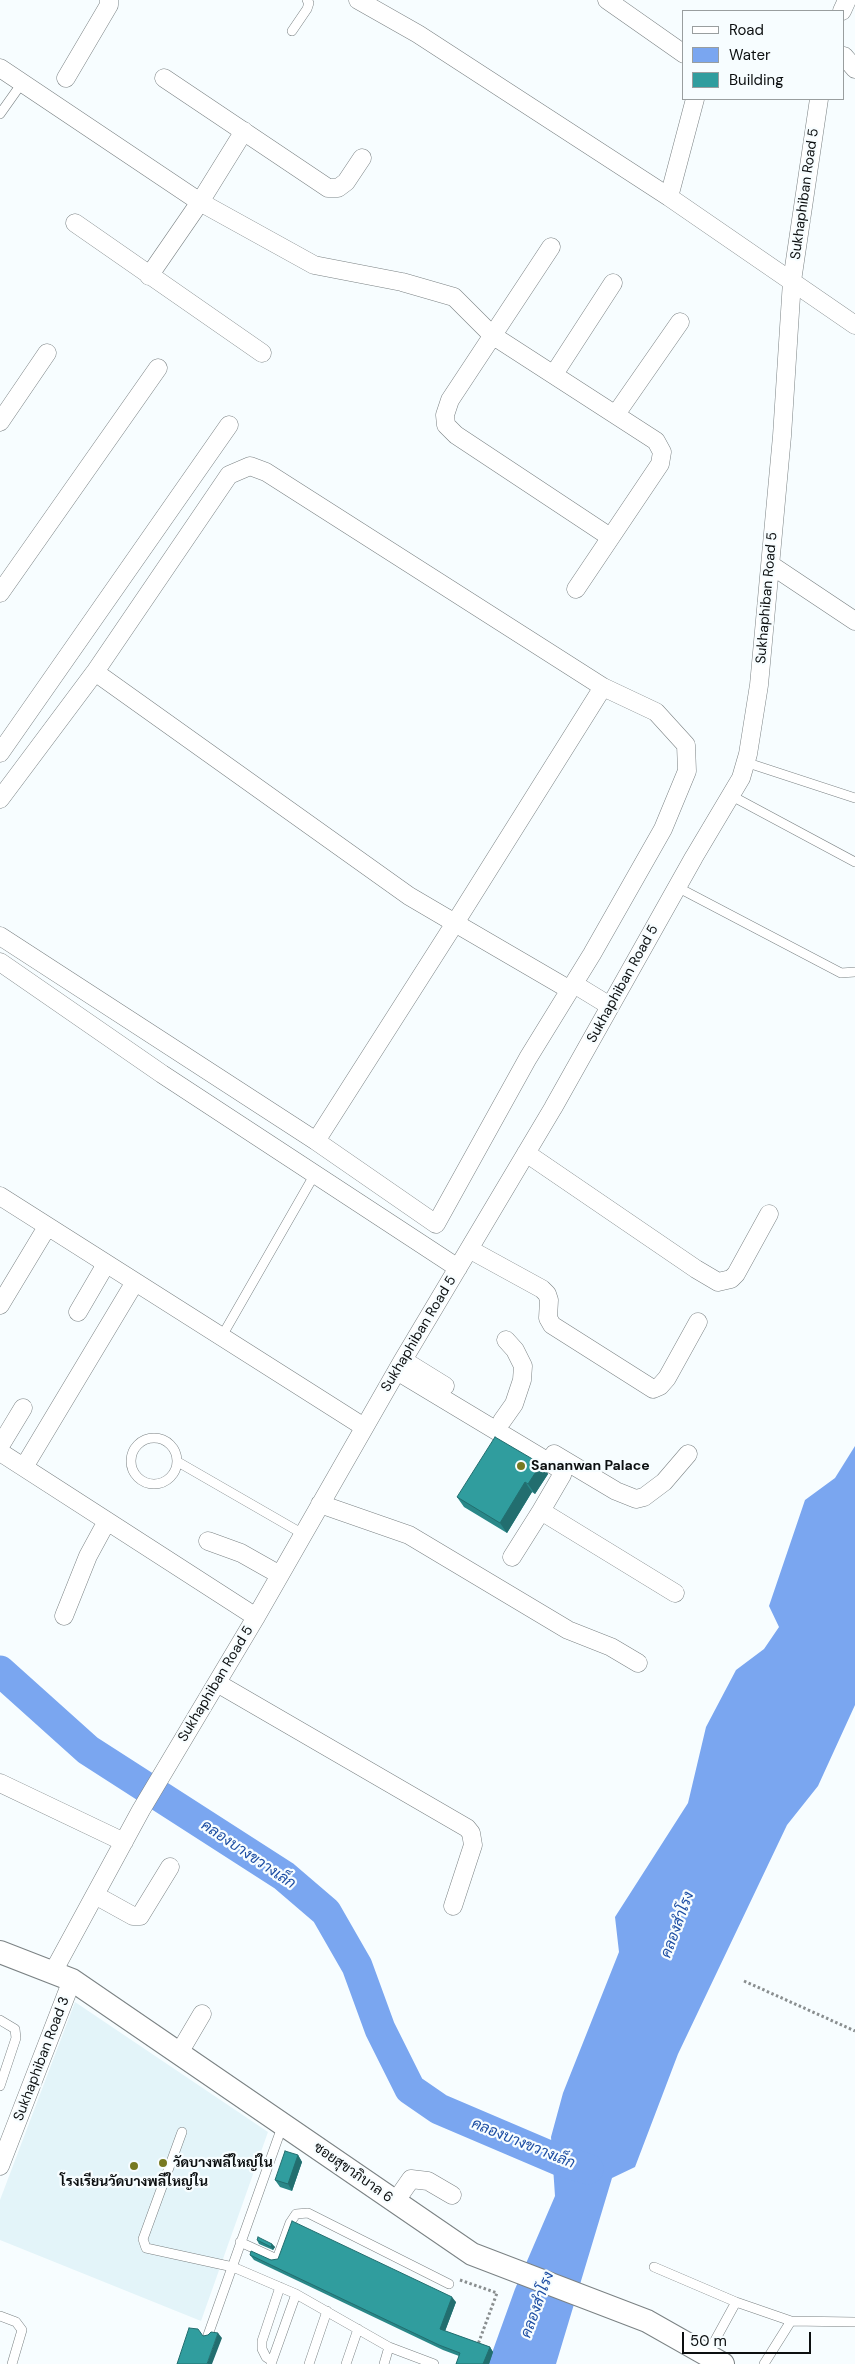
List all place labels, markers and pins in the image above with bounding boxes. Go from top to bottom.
place label: Sananwan Palace [531,1458,650,1474]
marker: Sananwan Palace [515,1460,527,1472]
place label: วัดบางพลีใหญ่ใน [173,2155,273,2171]
marker: วัดบางพลีใหญ่ใน [157,2157,169,2169]
marker: โรงเรียนวัดบางพลีใหญ่ใน [128,2160,140,2172]
place label: โรงเรียนวัดบางพลีใหญ่ใน [60,2174,208,2190]

